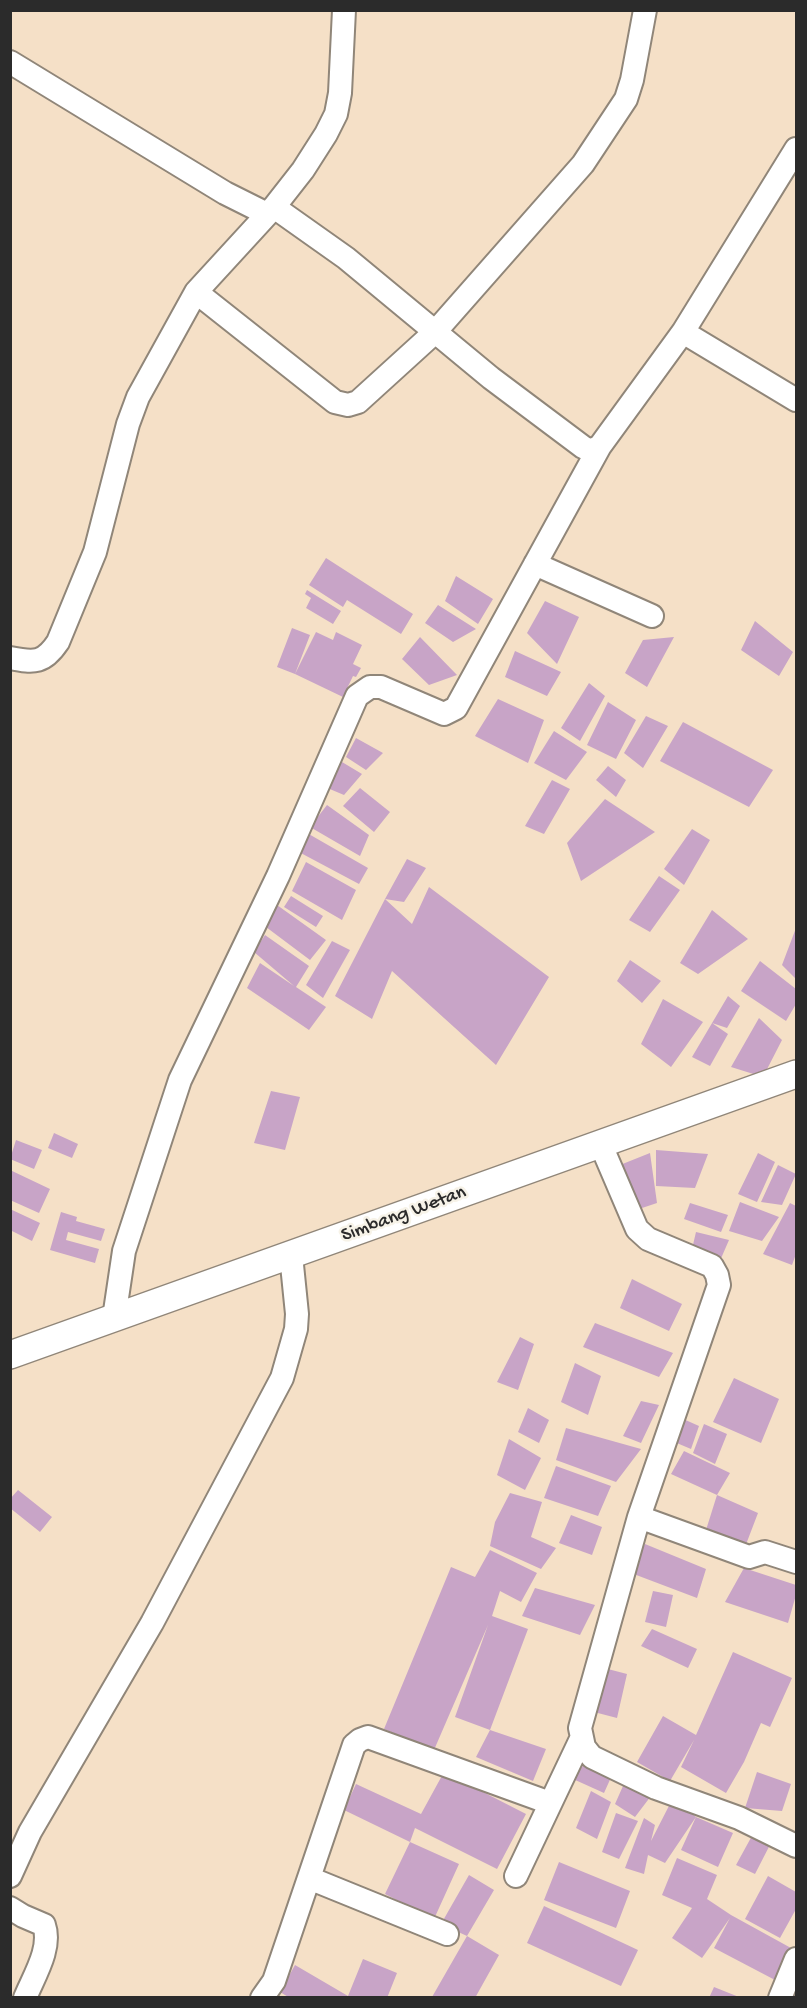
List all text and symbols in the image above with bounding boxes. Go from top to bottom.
street label: Simbang Wetan [338,1181,470,1249]

